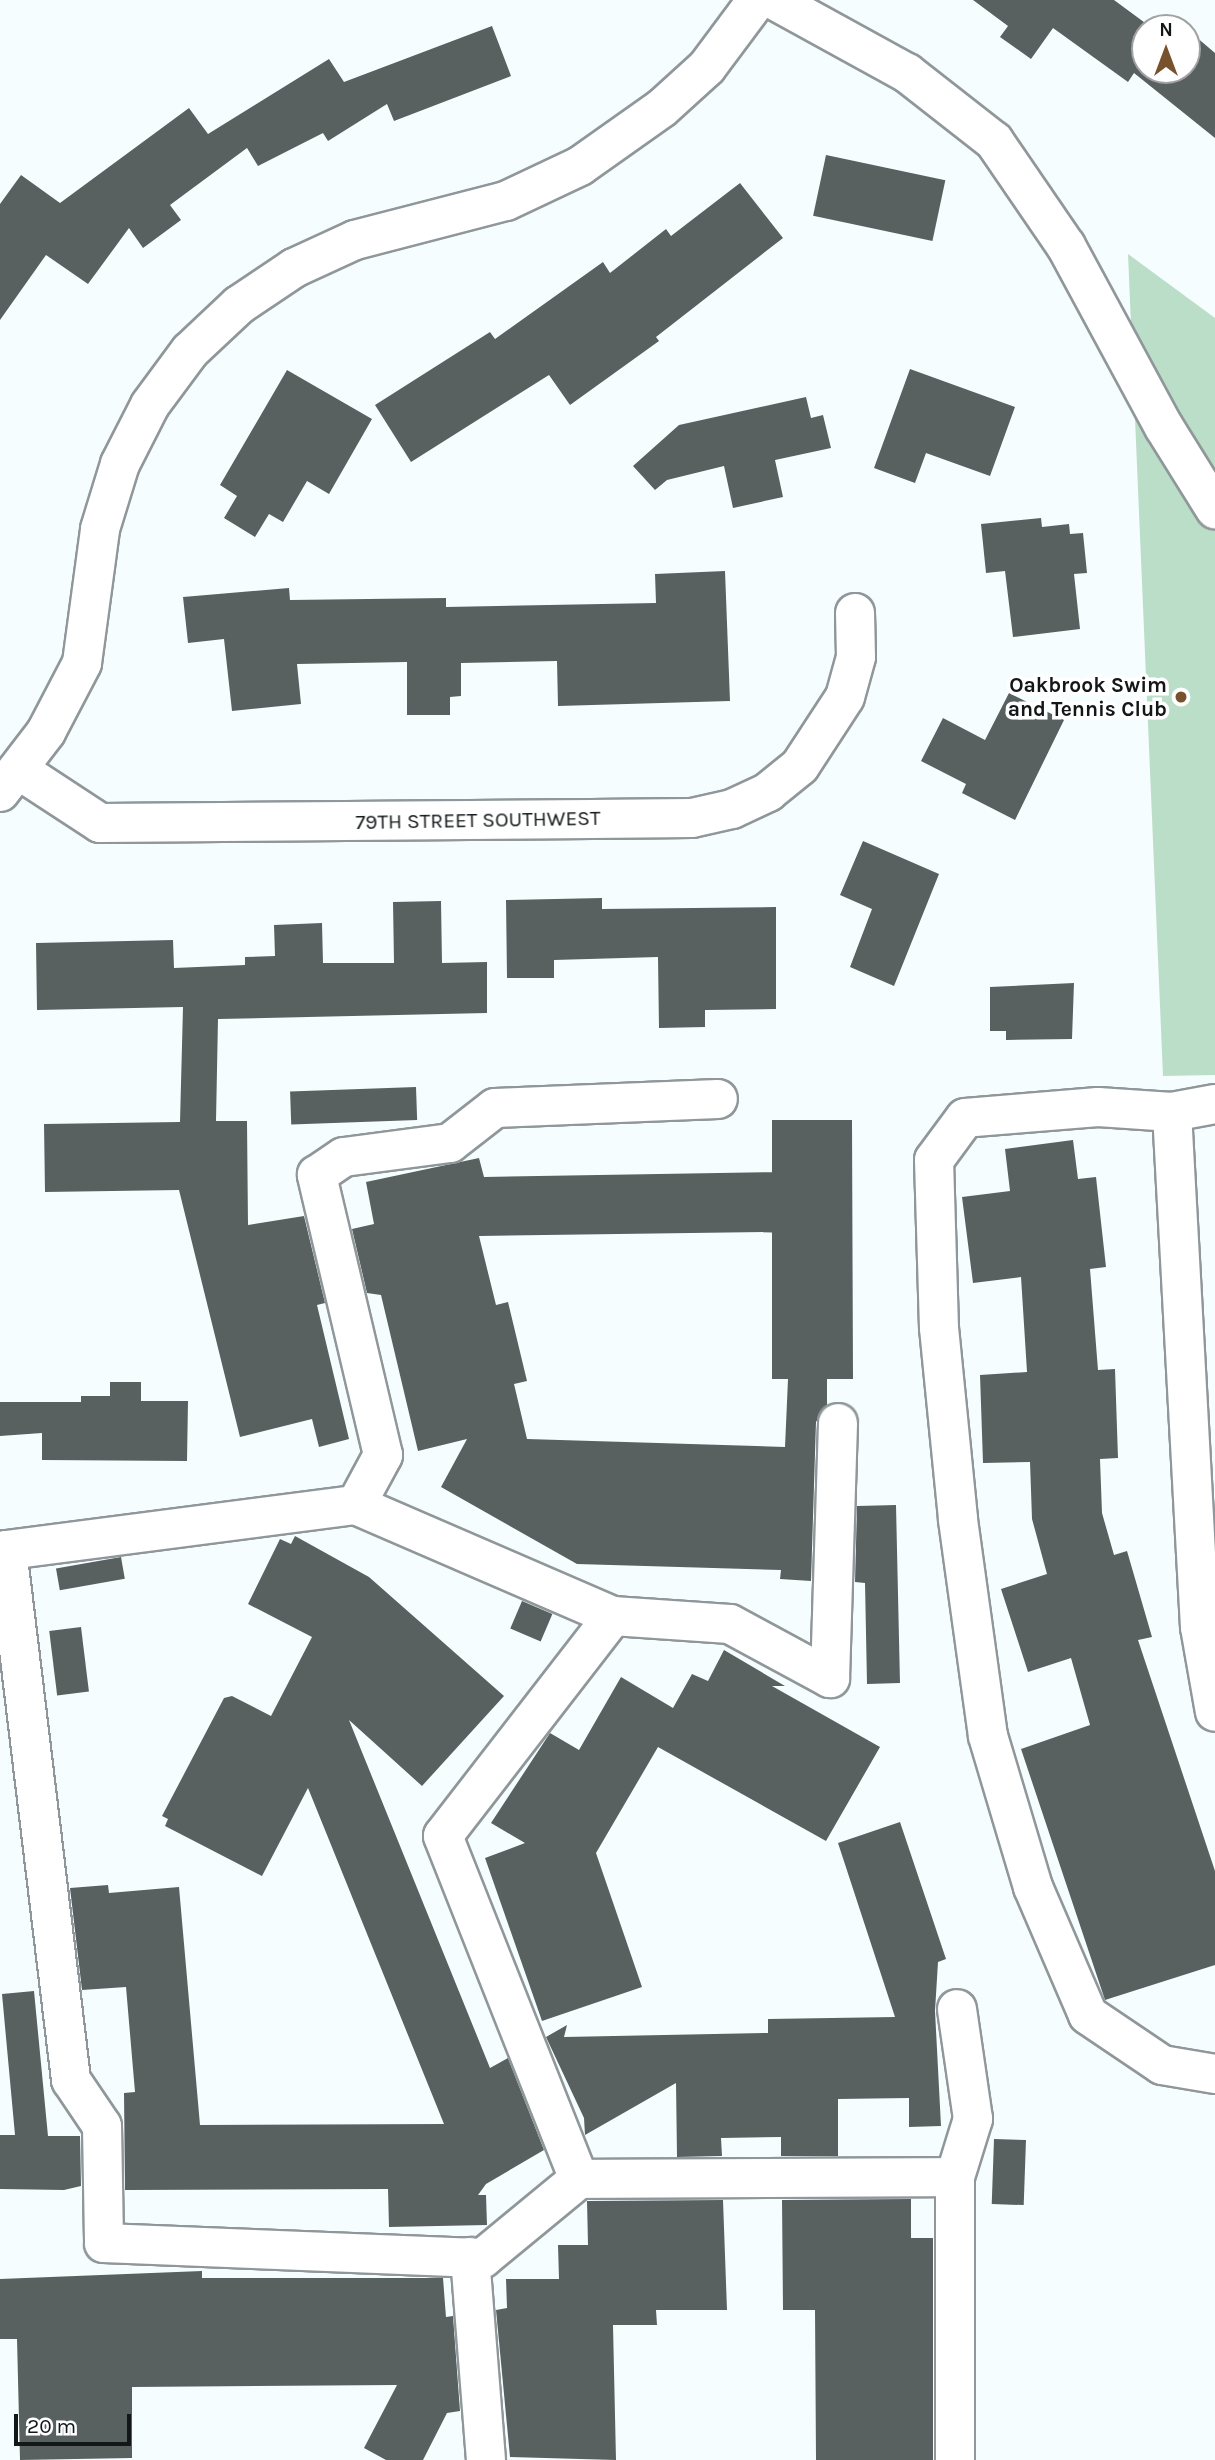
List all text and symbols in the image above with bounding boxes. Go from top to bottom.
north arrow [1131,14,1201,84]
text: N [1159,19,1173,41]
place label: Oakbrook Swim and Tennis Club [1008,672,1167,722]
marker: Oakbrook Swim and Tennis Club [1173,689,1189,705]
street label: 79TH STREET SOUTHWEST [355,805,601,835]
scale bar [18,2400,135,2444]
text: 20 m [27,2414,76,2438]

